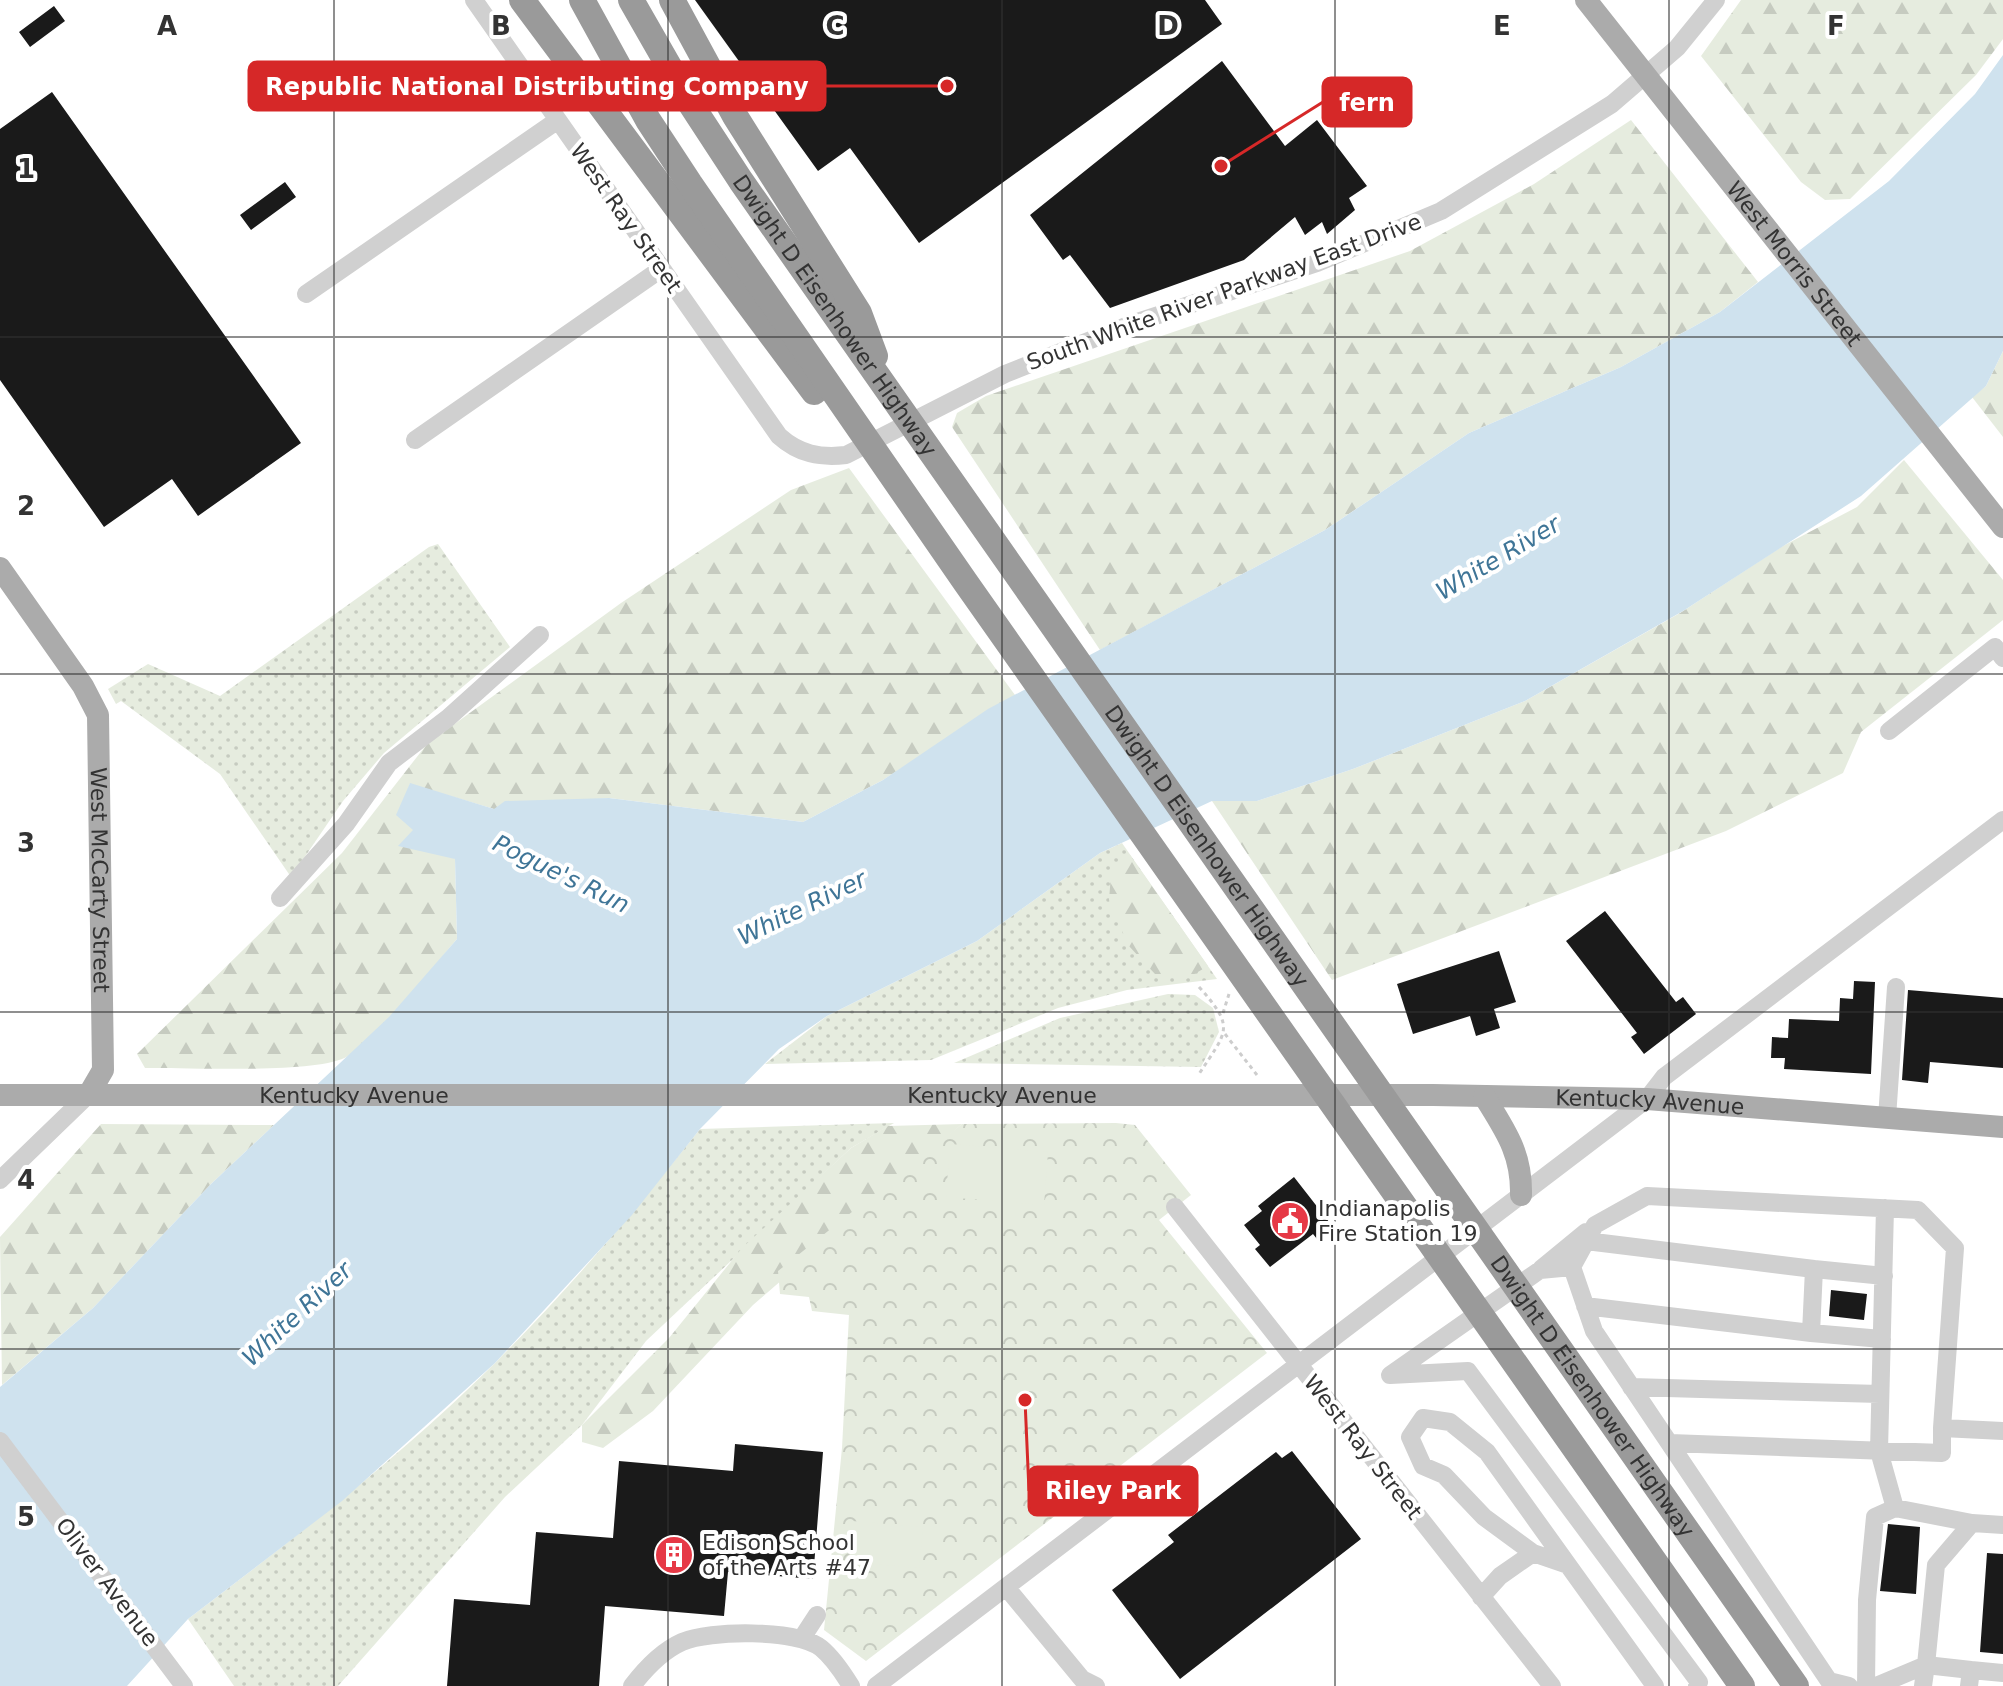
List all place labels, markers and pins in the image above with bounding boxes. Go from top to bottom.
callout: Republic National Distributing Company [249,62,825,110]
callout: fern [1323,78,1411,126]
place label: Indianapolis Fire Station 19 [1318,1196,1477,1246]
public building icon: Indianapolis Fire Station 19 [1269,1200,1311,1242]
callout: Riley Park [1029,1467,1197,1515]
place label: Edison School of the Arts #47 [702,1530,871,1580]
building icon: Edison School of the Arts #47 [653,1534,695,1576]

